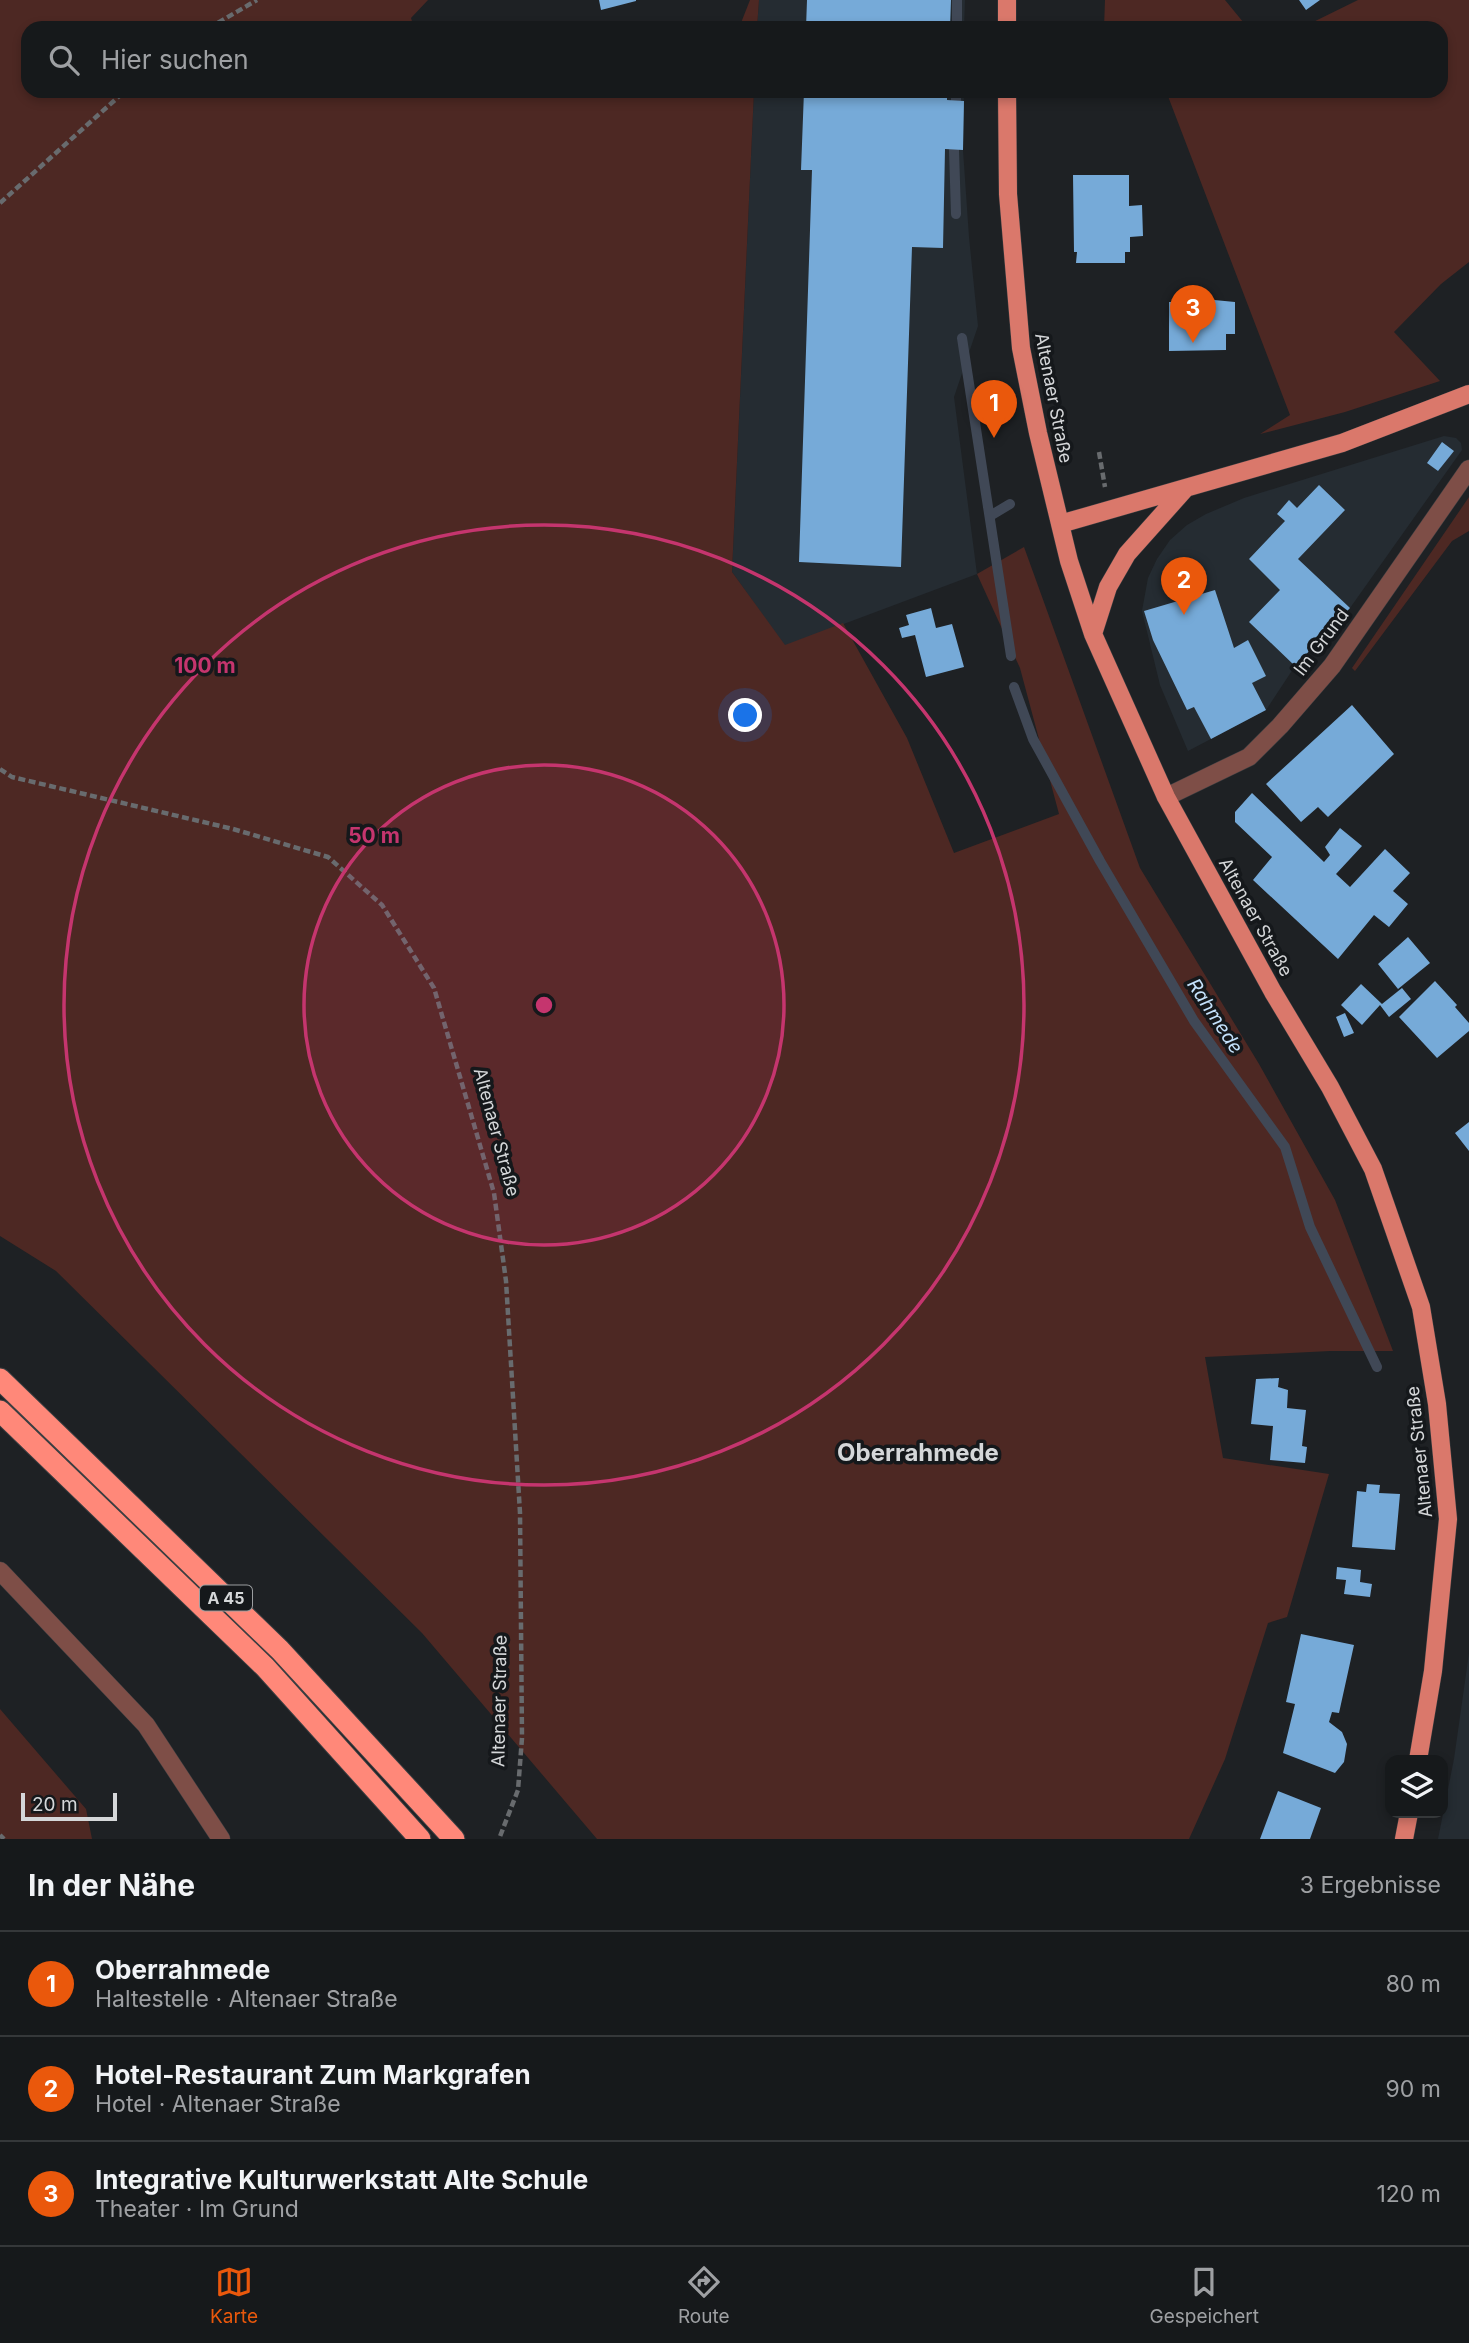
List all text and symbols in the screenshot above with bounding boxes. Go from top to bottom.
search box [21,21,1448,98]
icon: search [45,41,83,79]
text: Hier suchen [101,44,249,75]
pin: 3 [1170,285,1216,343]
street label: Altenaer Straße [1031,331,1077,465]
pin: 1 [971,380,1017,438]
pin: 2 [1161,557,1207,615]
street label: Im Grund [1289,604,1353,680]
text: 100 m [174,653,236,678]
your location [728,698,762,732]
text: 50 m [348,823,400,848]
street label: Altenaer Straße [1215,854,1297,980]
water label: Rahmede [1182,974,1248,1058]
centre of rings [532,993,556,1017]
street label: Altenaer Straße [470,1065,524,1199]
street label: Altenaer Straße [1402,1385,1436,1519]
district label: Oberrahmede [837,1438,999,1467]
road number: A 45 [200,1586,252,1610]
street label: Altenaer Straße [487,1635,511,1767]
map controls [1385,1755,1448,1818]
button: layers [1385,1755,1448,1818]
scale bar [21,1790,117,1822]
text: 20 m [32,1793,78,1816]
text: In der Nähe [28,1867,195,1903]
text: 3 Ergebnisse [1300,1871,1441,1899]
text: Oberrahmede [95,1954,270,1985]
text: 1 [46,1970,56,1998]
text: 80 m [1386,1970,1441,1998]
text: Haltestelle · Altenaer Straße [95,1985,398,2013]
text: Hotel-Restaurant Zum Markgrafen [95,2059,531,2090]
text: 2 [44,2075,58,2103]
text: 90 m [1386,2075,1441,2103]
text: Hotel · Altenaer Straße [95,2090,341,2118]
text: Integrative Kulturwerkstatt Alte Schule [95,2164,588,2195]
text: 3 [44,2180,58,2208]
text: 120 m [1376,2180,1441,2208]
text: Theater · Im Grund [95,2195,299,2223]
tab: Karte [210,2263,258,2328]
tab: Route [678,2263,730,2328]
tab: Gespeichert [1150,2263,1259,2328]

